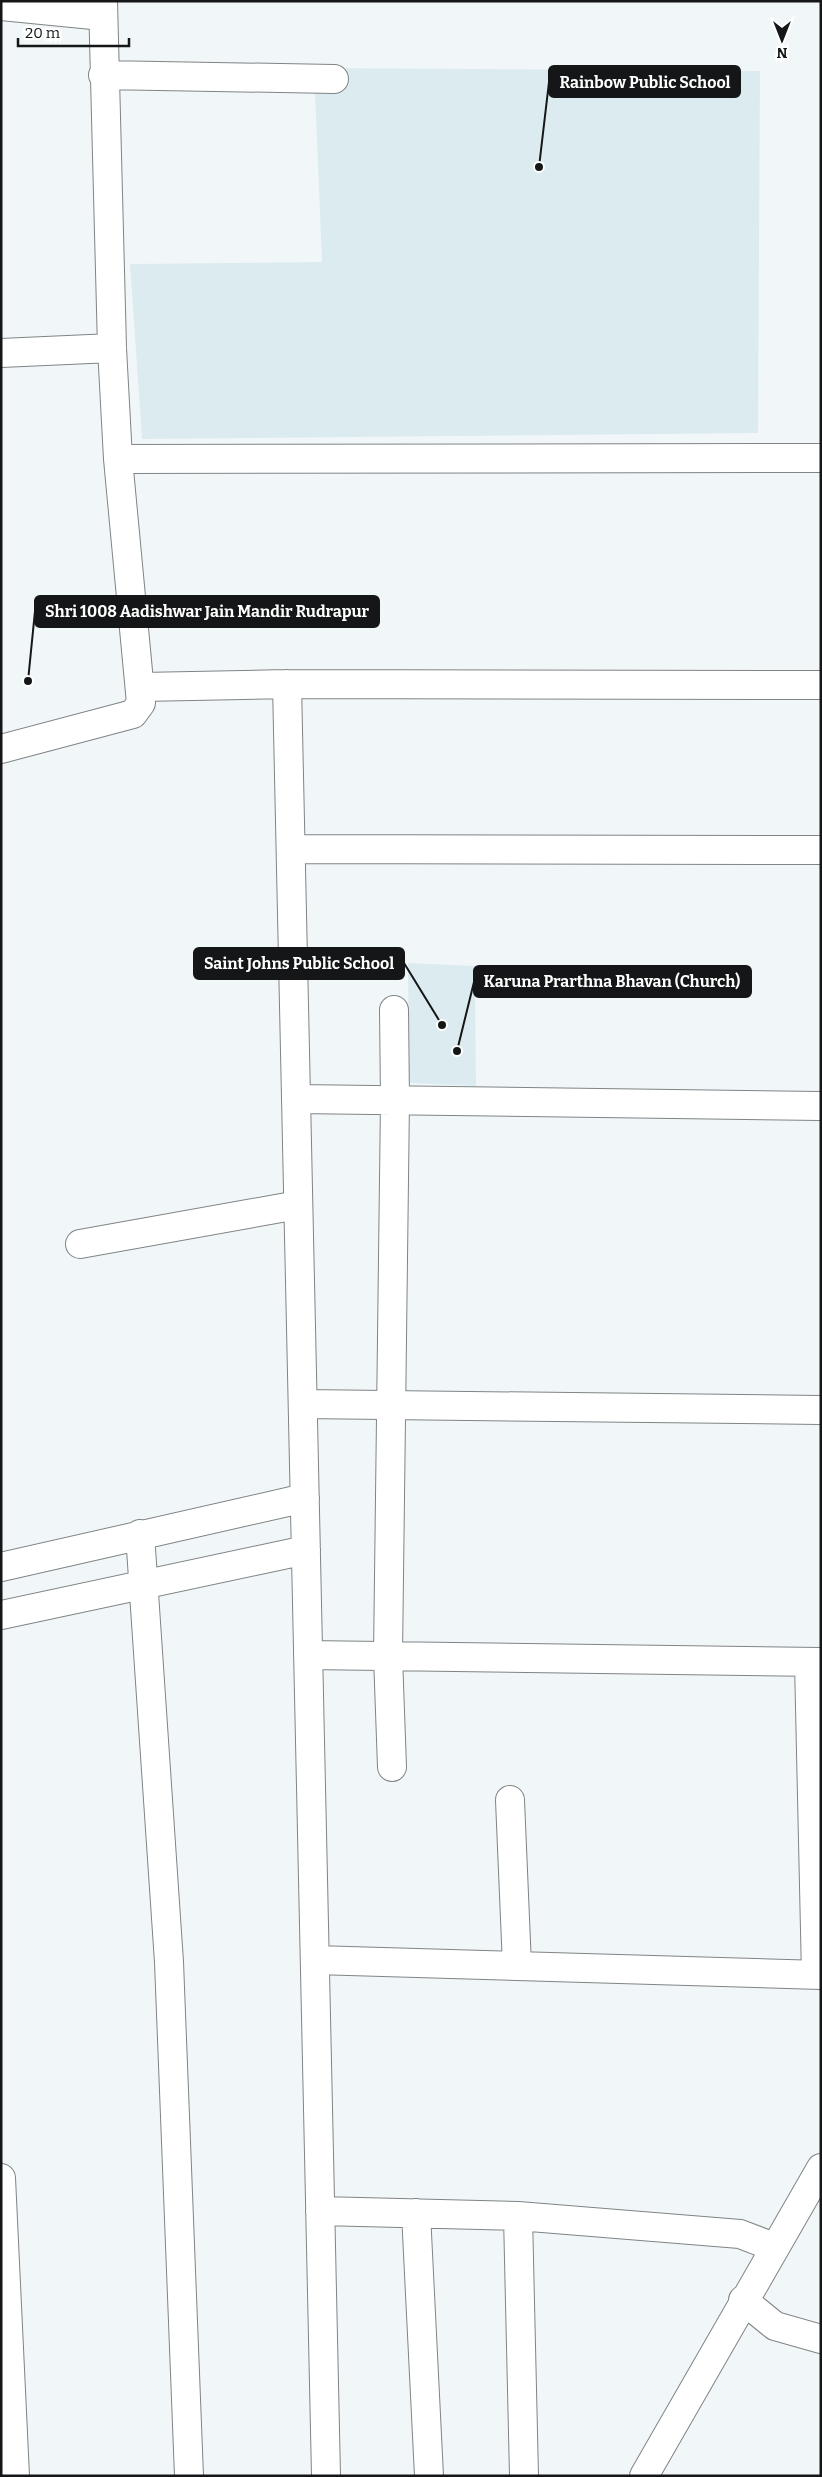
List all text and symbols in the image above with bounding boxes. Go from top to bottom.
scale bar [18,15,129,47]
north arrow [757,15,807,65]
text: 20 m [25,24,61,42]
text: N [776,44,787,61]
callout: Rainbow Public School [549,66,740,97]
text: Rainbow Public School [559,73,731,92]
callout: Shri 1008 Aadishwar Jain Mandir Rudrapur [35,596,379,627]
text: Shri 1008 Aadishwar Jain Mandir Rudrapur [45,602,370,621]
callout: Saint Johns Public School [194,948,404,979]
text: Saint Johns Public School [204,954,394,973]
callout: Karuna Prarthna Bhavan (Church) [474,966,751,997]
text: Karuna Prarthna Bhavan (Church) [484,972,740,991]

